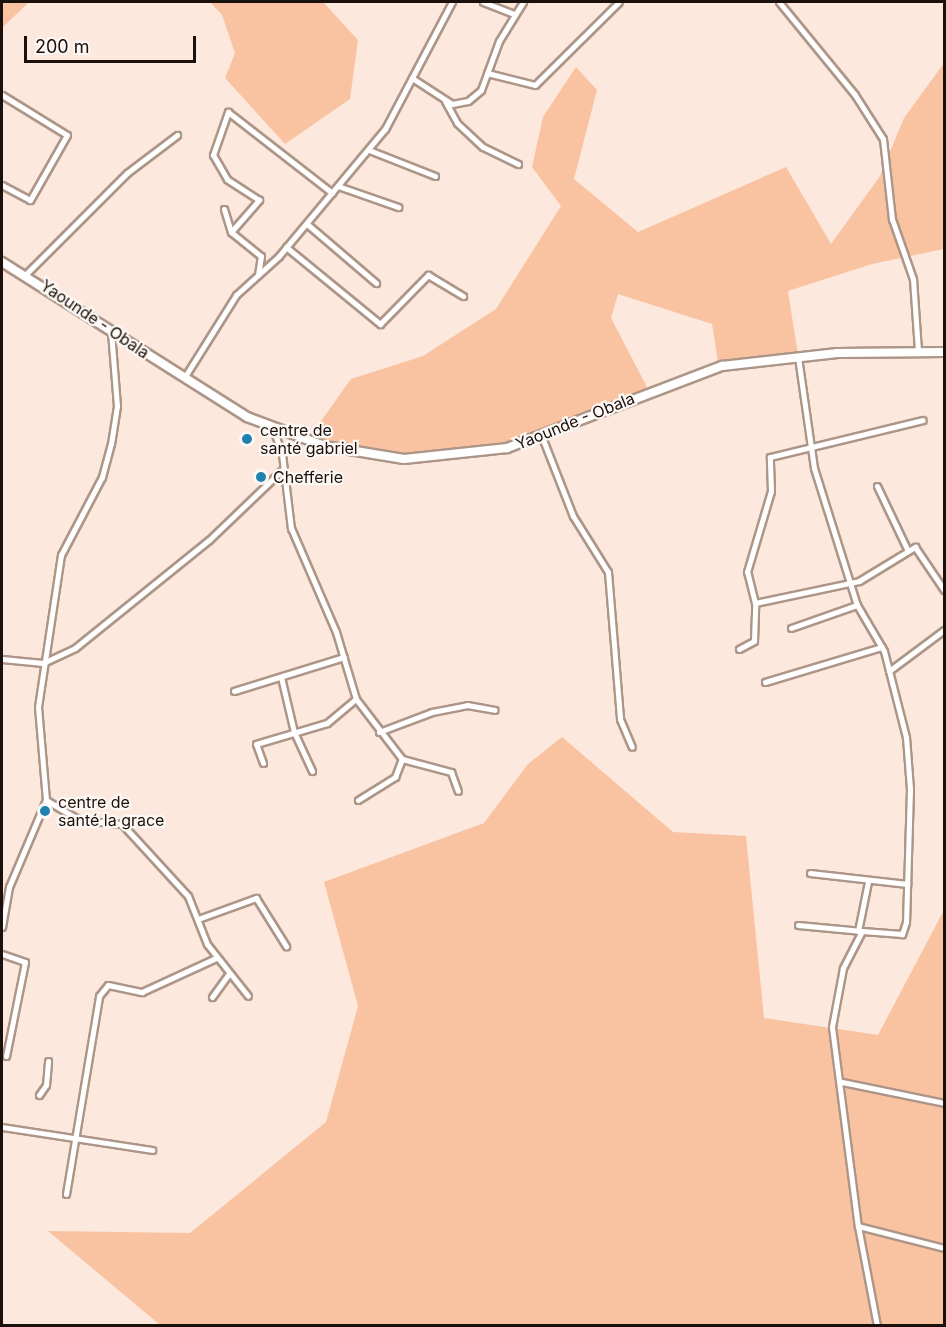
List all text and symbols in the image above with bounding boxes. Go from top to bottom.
scale bar [27,24,200,62]
text: 200 m [35,36,90,57]
street label: Yaounde - Obala [37,276,153,362]
street label: Yaounde - Obala [513,388,637,454]
place label: centre de santé gabriel [260,420,358,458]
marker: centre de santé gabriel [238,430,256,448]
place label: Chefferie [273,467,343,487]
marker: Chefferie [254,470,268,484]
place label: centre de santé la grace [58,792,164,830]
marker: centre de santé la grace [36,802,54,820]

